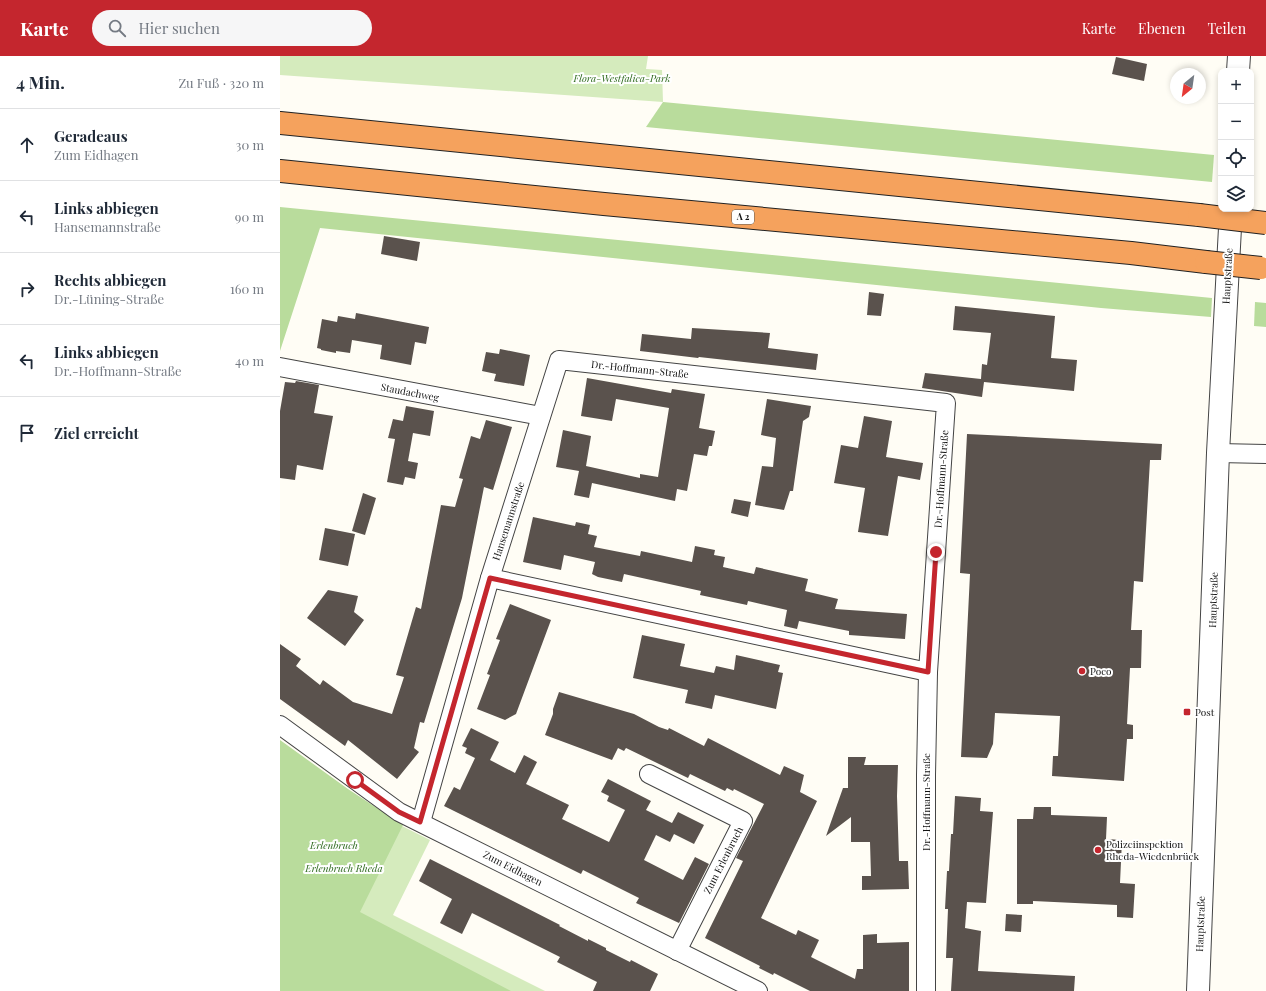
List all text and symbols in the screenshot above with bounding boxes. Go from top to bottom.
search box [92,10,372,46]
text: Karte [20,15,68,41]
icon: search [106,17,128,39]
text: Hier suchen [138,18,220,38]
text: Karte [1082,19,1116,38]
text: Ebenen [1138,19,1185,38]
text: Teilen [1207,19,1246,38]
north arrow [1170,68,1206,104]
map controls [1218,68,1254,212]
button: + [1218,68,1254,104]
text: 4 Min. [16,71,65,93]
park label: Flora-Westfalica-Park [573,71,670,85]
text: Zu Fuß · 320 m [178,74,264,91]
button: − [1218,104,1254,140]
text: Geradeaus [54,126,128,146]
icon: ahead [16,134,38,156]
text: 30 m [236,136,264,153]
button: locate [1218,140,1254,176]
text: Zum Eidhagen [54,146,138,163]
button: layers [1218,176,1254,212]
text: Links abbiegen [54,198,159,218]
icon: left [16,206,38,228]
text: 90 m [235,208,264,225]
road number: A 2 [732,210,754,224]
text: Hansemannstraße [54,218,161,235]
street label: Hauptstraße [1219,248,1235,304]
text: Rechts abbiegen [54,270,167,290]
icon: right [16,278,38,300]
text: 160 m [230,280,264,297]
text: Dr.-Lüning-Straße [54,290,164,307]
text: Links abbiegen [54,342,159,362]
icon: left [16,350,38,372]
text: 40 m [235,352,264,369]
street label: Dr.-Hoffmann-Straße [590,357,690,381]
text: Dr.-Hoffmann-Straße [54,362,182,379]
street label: Staudachweg [380,379,441,405]
icon: arrive [16,422,38,444]
text: Ziel erreicht [54,423,139,443]
street label: Dr.-Hoffmann-Straße [931,430,951,528]
street label: Hansemannstraße [489,480,527,562]
route end [927,543,945,561]
street label: Hauptstraße [1205,572,1221,628]
place label: Poco [1090,664,1112,678]
marker: Poco [1077,666,1087,676]
place label: Post [1195,705,1215,719]
marker: Post [1182,707,1192,717]
street label: Dr.-Hoffmann-Straße [919,753,933,851]
route start [346,771,364,789]
street label: Zum Erlenbruch [700,824,746,896]
place label: Polizeiinspektion Rheda-Wiedenbrück [1106,837,1199,863]
park label: Erlenbruch [309,838,358,852]
marker: Polizeiinspektion Rheda-Wiedenbrück [1093,845,1103,855]
street label: Zum Eidhagen [481,847,545,889]
park label: Erlenbruch Rheda [304,861,383,875]
street label: Hauptstraße [1192,896,1208,952]

